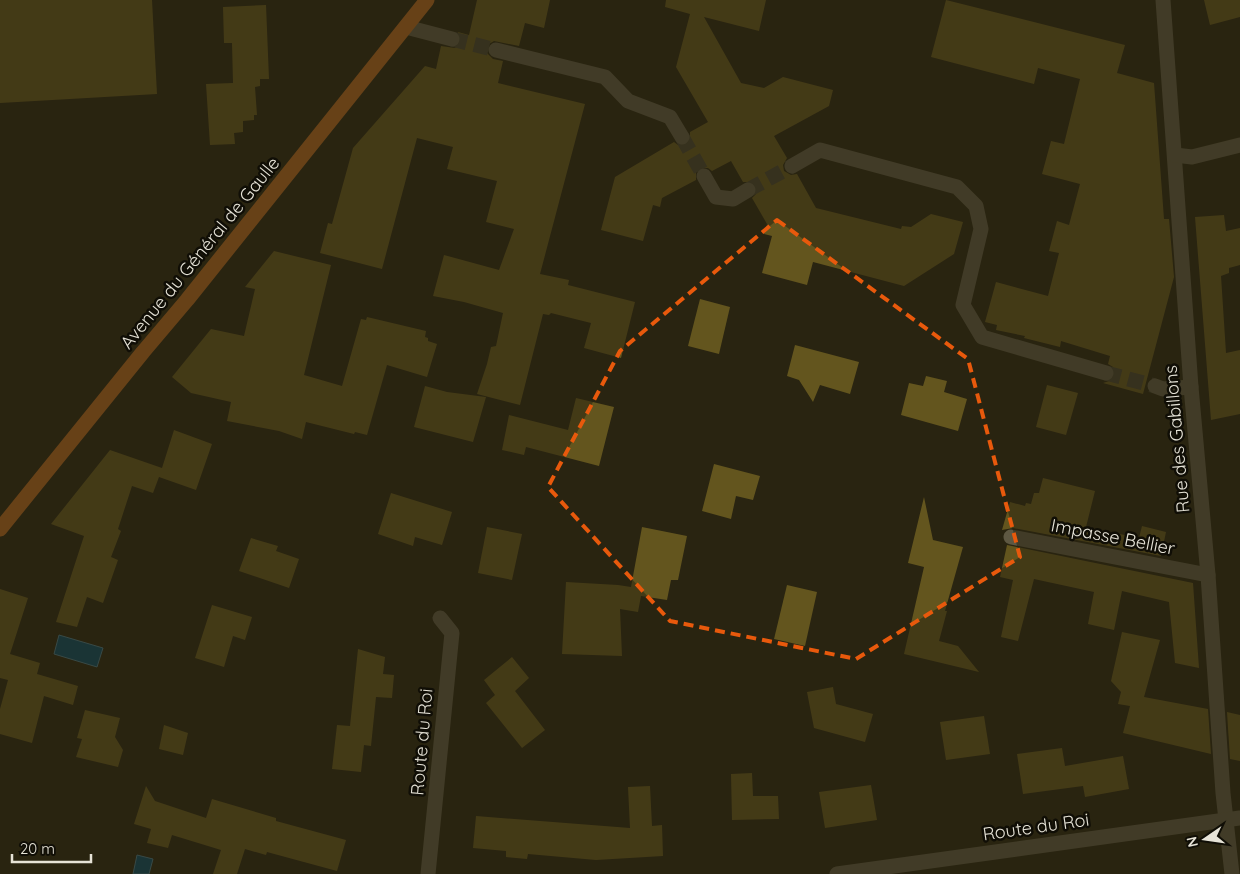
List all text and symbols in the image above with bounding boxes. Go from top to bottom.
street label: Avenue du Général de Gaulle [115,152,284,353]
street label: Rue des Gabillons [1159,364,1194,514]
street label: Impasse Bellier [1049,513,1177,560]
street label: Route du Roi [405,688,438,796]
street label: Route du Roi [981,808,1091,845]
north arrow [1180,814,1230,864]
scale bar [12,832,91,864]
text: N [1182,835,1202,849]
text: 20 m [20,839,55,858]

